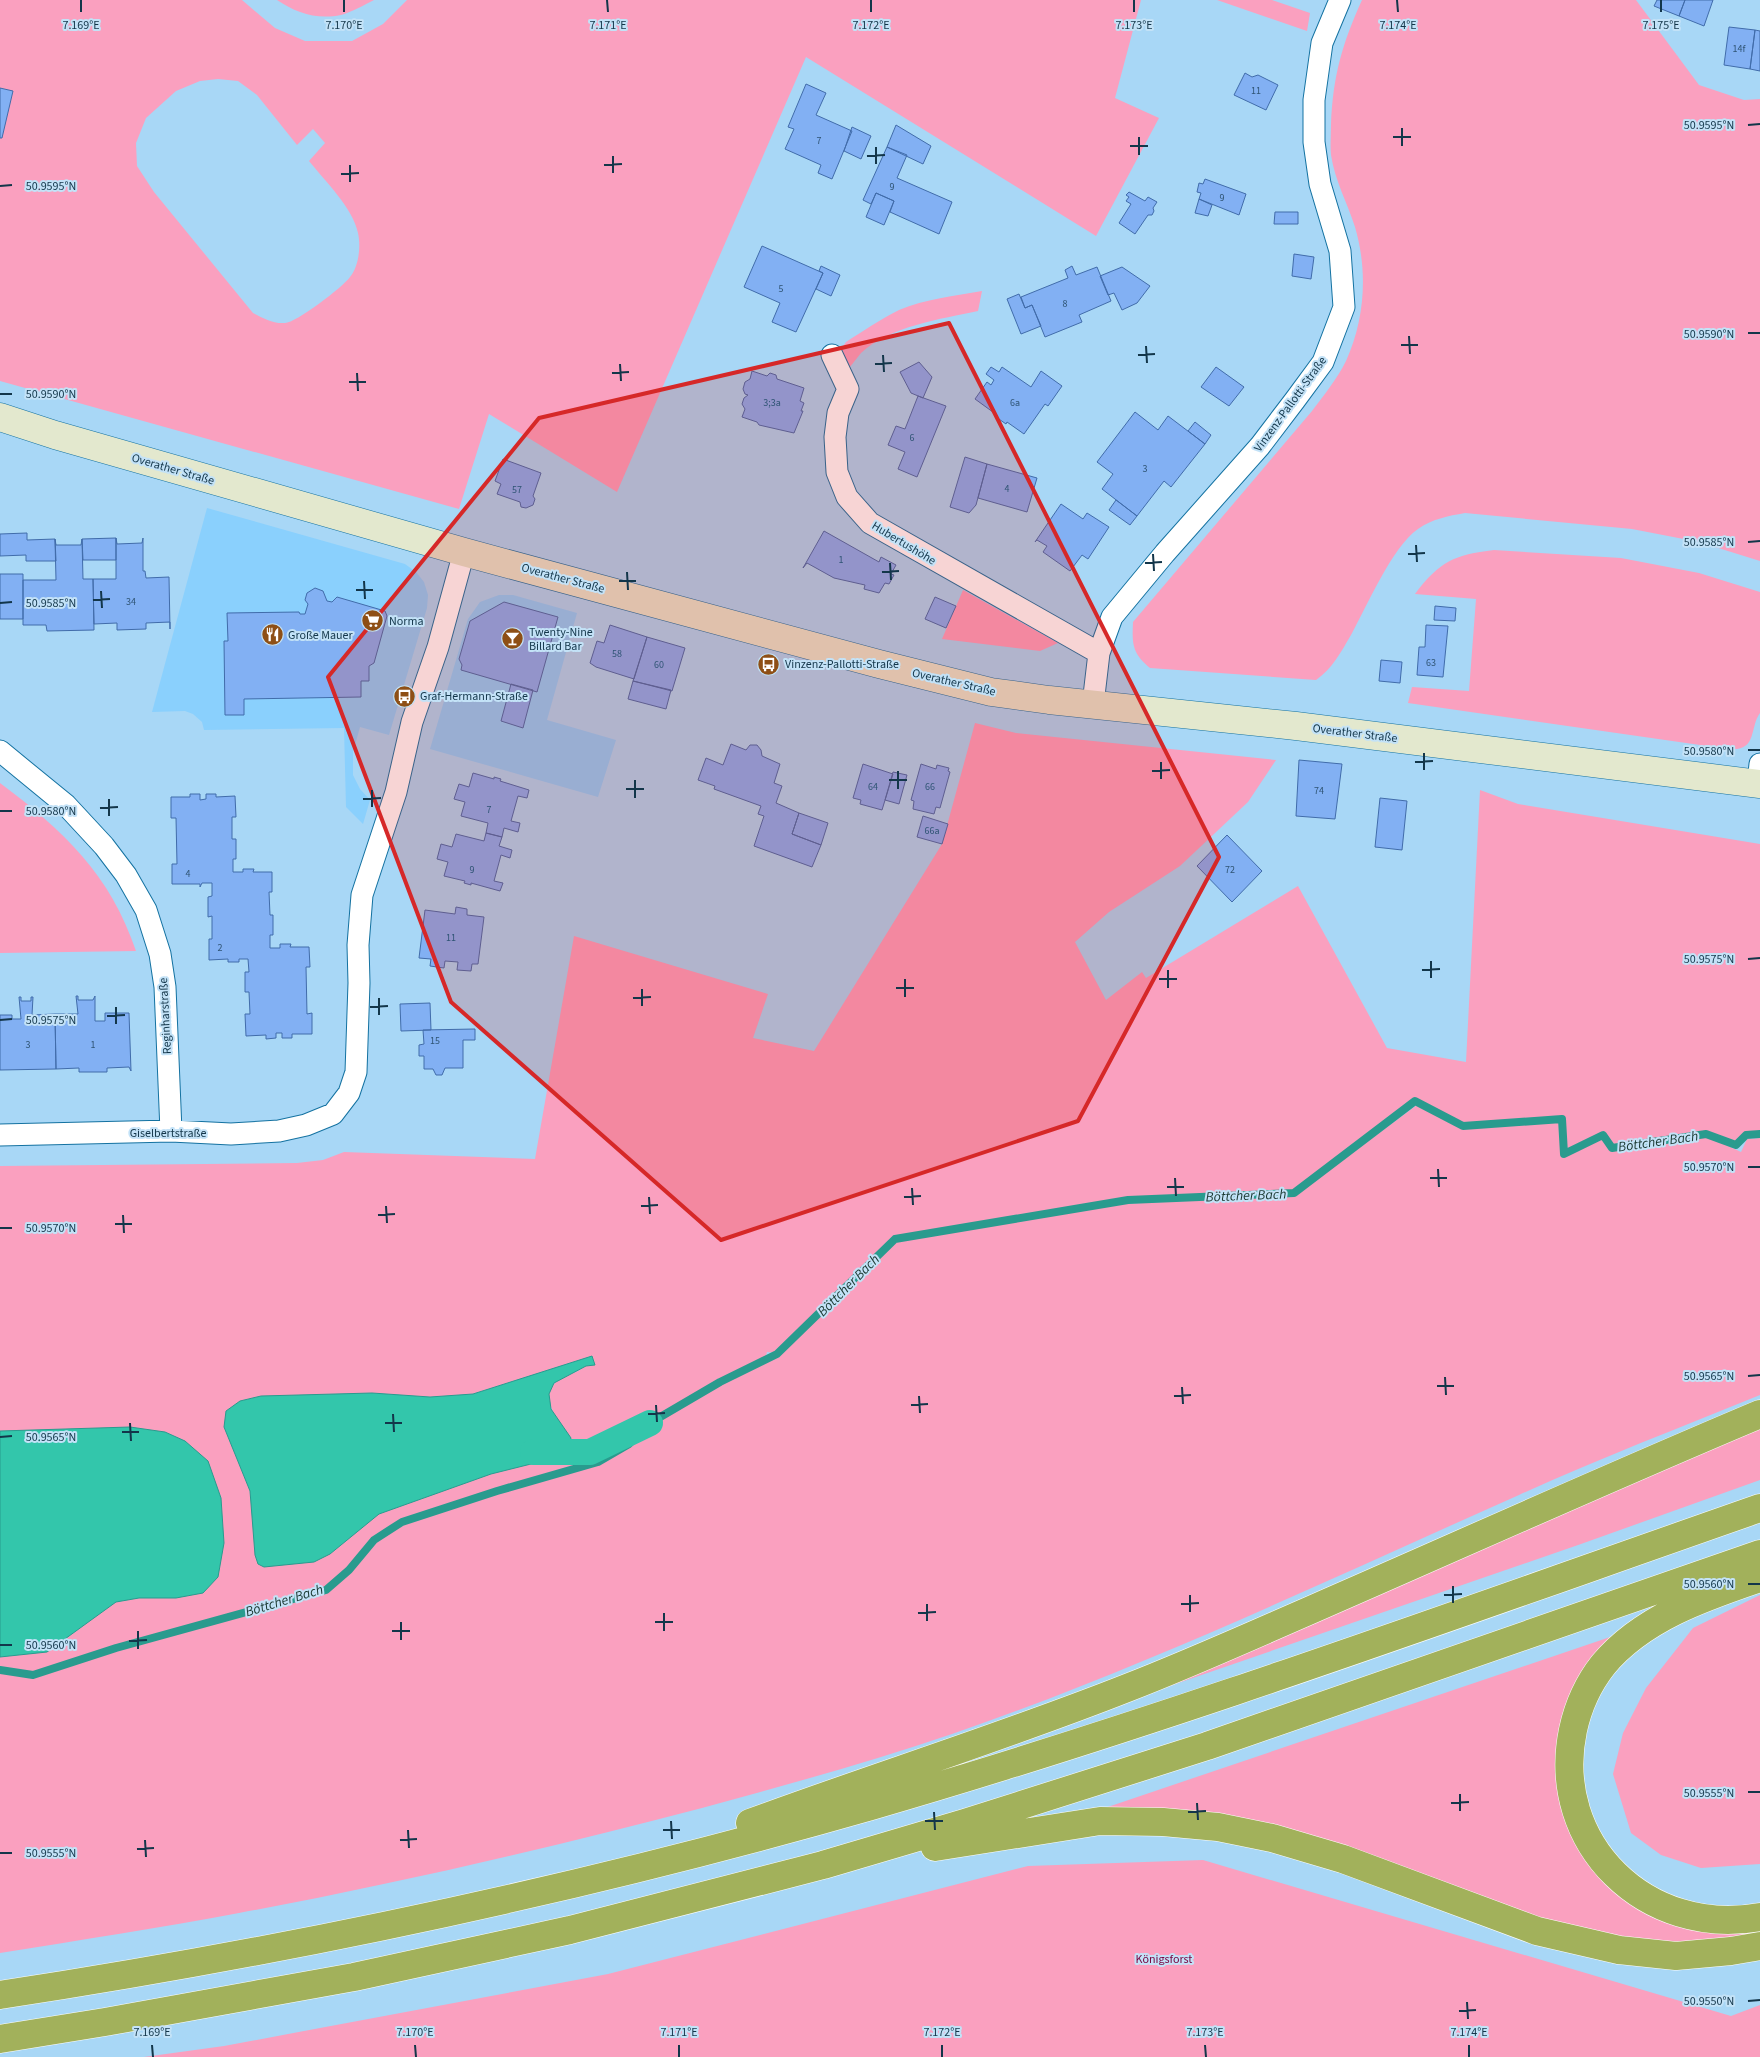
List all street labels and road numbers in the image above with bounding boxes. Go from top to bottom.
street label: Vinzenz-Pallotti-Straße [1250,353,1331,455]
street label: Overather Straße [130,450,216,489]
street label: Hubertushöhe [868,518,939,569]
street label: Overather Straße [519,559,606,598]
street label: Overather Straße [910,665,997,700]
street label: Overather Straße [1312,720,1398,747]
street label: Reginharstraße [155,977,176,1055]
street label: Giselbertstraße [130,1125,206,1142]

